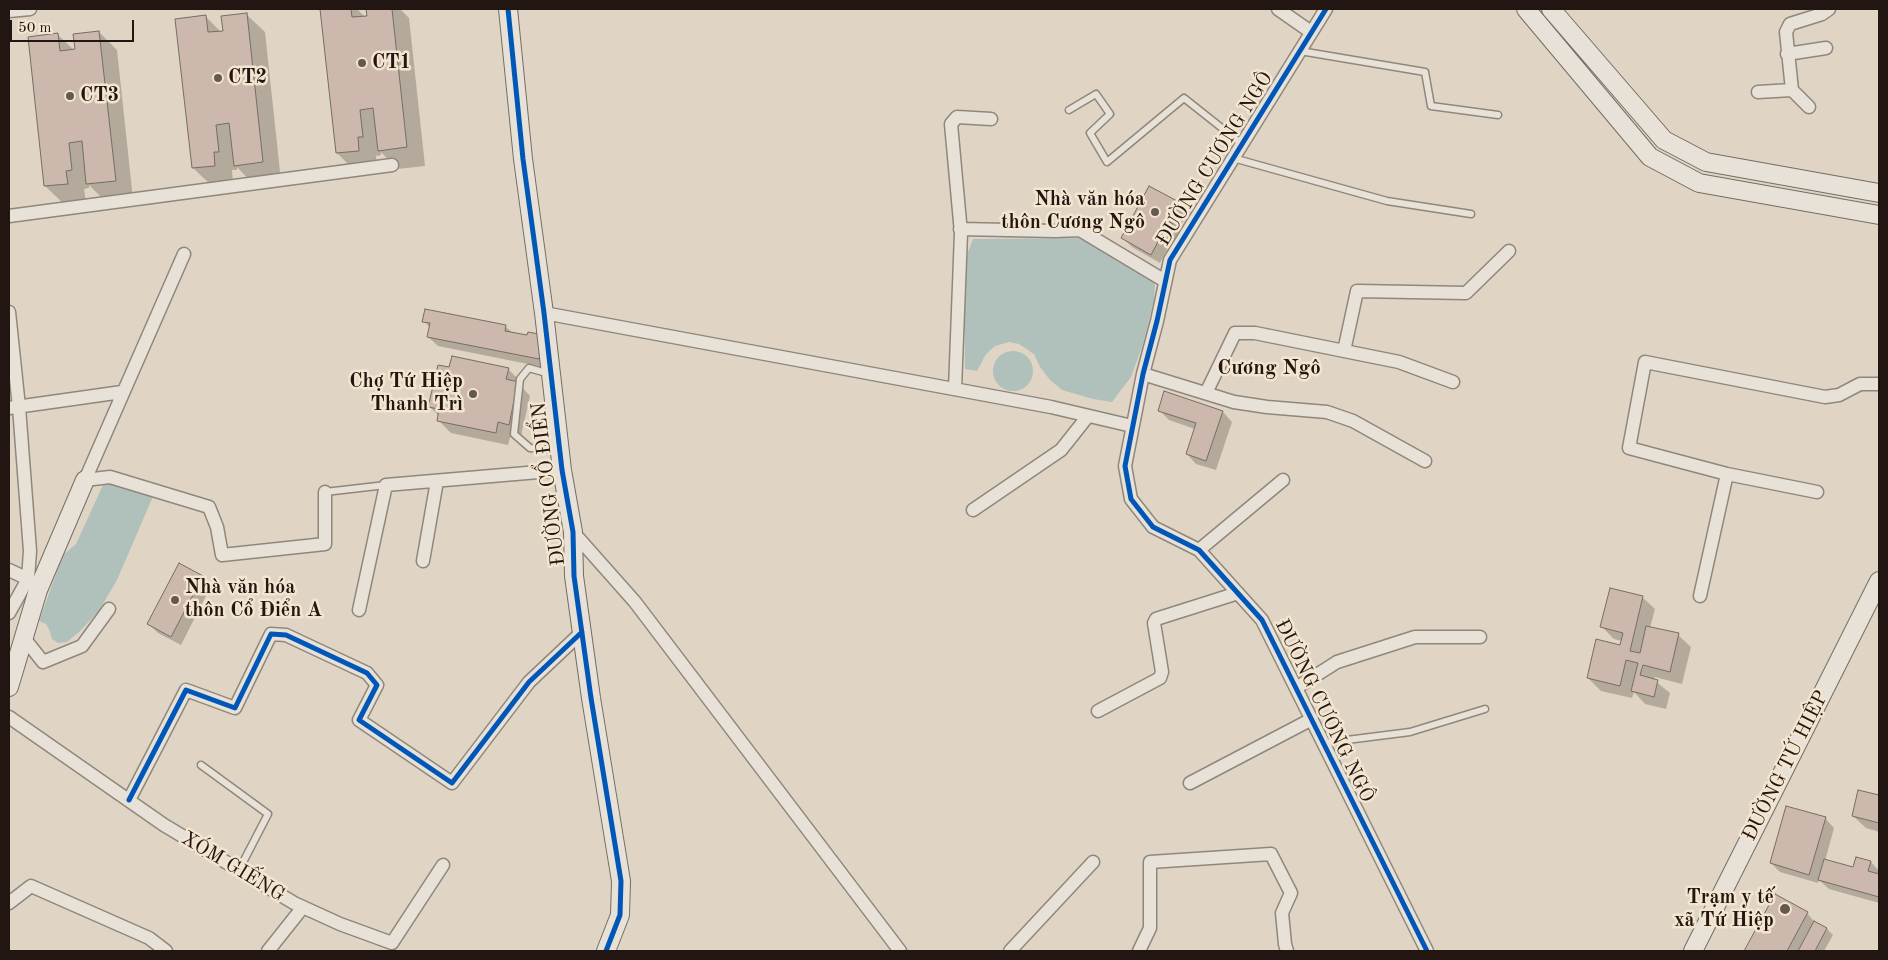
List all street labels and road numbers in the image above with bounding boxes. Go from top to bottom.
street label: ĐƯỜNG CƯƠNG NGÔ [1152,68,1278,250]
street label: ĐƯỜNG CỔ ĐIỂN [527,401,571,567]
street label: ĐƯỜNG CƯƠNG NGÔ [1269,616,1379,806]
street label: ĐƯỜNG TỨ HIỆP [1738,687,1834,845]
street label: XÓM GIẾNG [177,827,289,907]

